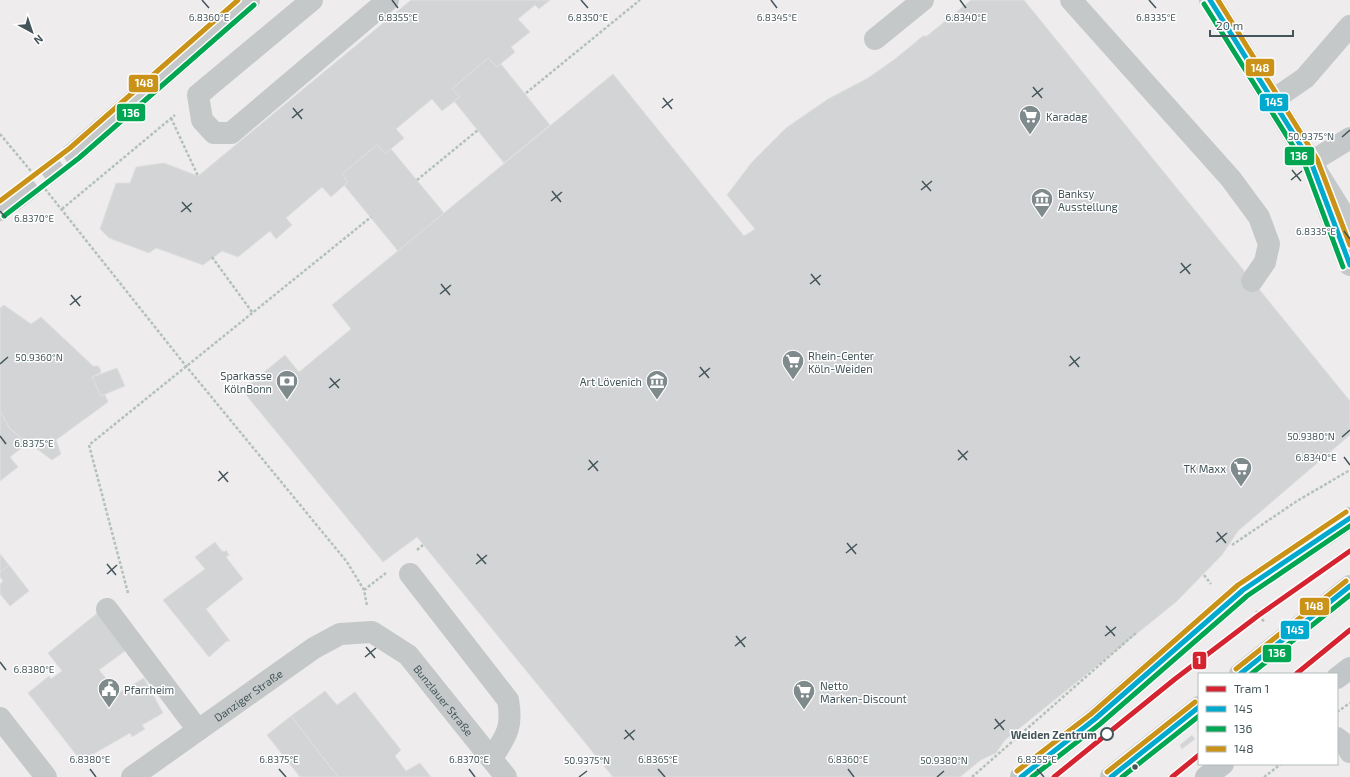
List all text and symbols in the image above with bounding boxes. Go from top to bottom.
text: 6.8360°E [189,11,230,23]
text: 6.8355°E [378,11,418,23]
text: 6.8350°E [568,11,609,23]
text: 6.8345°E [757,11,798,23]
text: 6.8340°E [945,11,987,23]
text: 6.8335°E [1136,11,1176,23]
north arrow [12,12,52,52]
scale bar [1210,12,1293,38]
text: 20 m [1216,18,1243,32]
text: N [31,33,46,48]
line badge: 148 [1245,58,1275,77]
text: 148 [1251,61,1269,74]
line badge: 148 [128,74,159,93]
text: 148 [135,76,153,89]
line badge: 145 [1259,93,1289,112]
text: 145 [1265,95,1283,108]
line badge: 136 [116,103,146,122]
supermarket icon: Karadag [1017,103,1043,136]
text: 136 [122,106,140,119]
place label: Karadag [1046,110,1087,123]
text: 50.9375°N [1288,130,1334,142]
line badge: 136 [1284,146,1315,166]
text: 136 [1290,149,1308,162]
museum icon: Banksy Ausstellung [1029,186,1055,219]
place label: Banksy Ausstellung [1058,187,1118,213]
text: 6.8370°E [14,212,54,224]
text: 6.8335°E [1296,225,1336,237]
supermarket icon: Rhein-Center Köln-Weiden [780,348,806,381]
place label: Rhein-Center Köln-Weiden [808,349,875,375]
text: 50.9360°N [15,351,63,363]
bank icon: Sparkasse KölnBonn [274,368,300,401]
museum icon: Art Lövenich [644,368,670,401]
place label: Sparkasse KölnBonn [220,369,272,395]
place label: Art Lövenich [580,375,642,388]
text: 50.9380°N [1287,430,1335,442]
text: 6.8375°E [14,437,54,449]
text: 6.8340°E [1295,451,1337,463]
supermarket icon: TK Maxx [1228,455,1254,488]
place label: TK Maxx [1183,462,1226,475]
line badge: 148 [1299,597,1330,616]
text: 148 [1305,599,1323,612]
line badge: 145 [1280,620,1310,640]
text: 145 [1286,623,1304,636]
line badge: 136 [1262,644,1292,663]
text: 136 [1268,646,1286,659]
line badge: 1 [1192,651,1207,670]
text: 1 [1197,653,1201,666]
street label: Bunzlauer Straße [412,662,477,738]
text: 6.8380°E [14,663,55,675]
street label: Danziger Straße [211,666,285,724]
legend [1198,673,1338,765]
public building icon: Pfarrheim [96,676,122,709]
supermarket icon: Netto Marken-Discount [791,678,817,711]
place label: Netto Marken-Discount [820,679,907,705]
text: Tram 1 [1234,681,1269,695]
place label: Pfarrheim [124,683,174,696]
text: 145 [1234,701,1253,715]
text: 136 [1234,721,1252,735]
marker: Weiden Zentrum [1100,727,1114,741]
place label: Weiden Zentrum [1011,728,1097,741]
text: 148 [1234,741,1253,755]
text: 6.8380°E [70,753,111,765]
text: 6.8375°E [259,753,299,765]
text: 6.8370°E [449,753,489,765]
text: 6.8365°E [638,753,678,765]
text: 6.8360°E [828,753,869,765]
text: 6.8355°E [1017,753,1057,765]
text: 50.9375°N [564,754,610,766]
text: 50.9380°N [920,754,968,766]
unlabelled marker [1130,762,1140,772]

